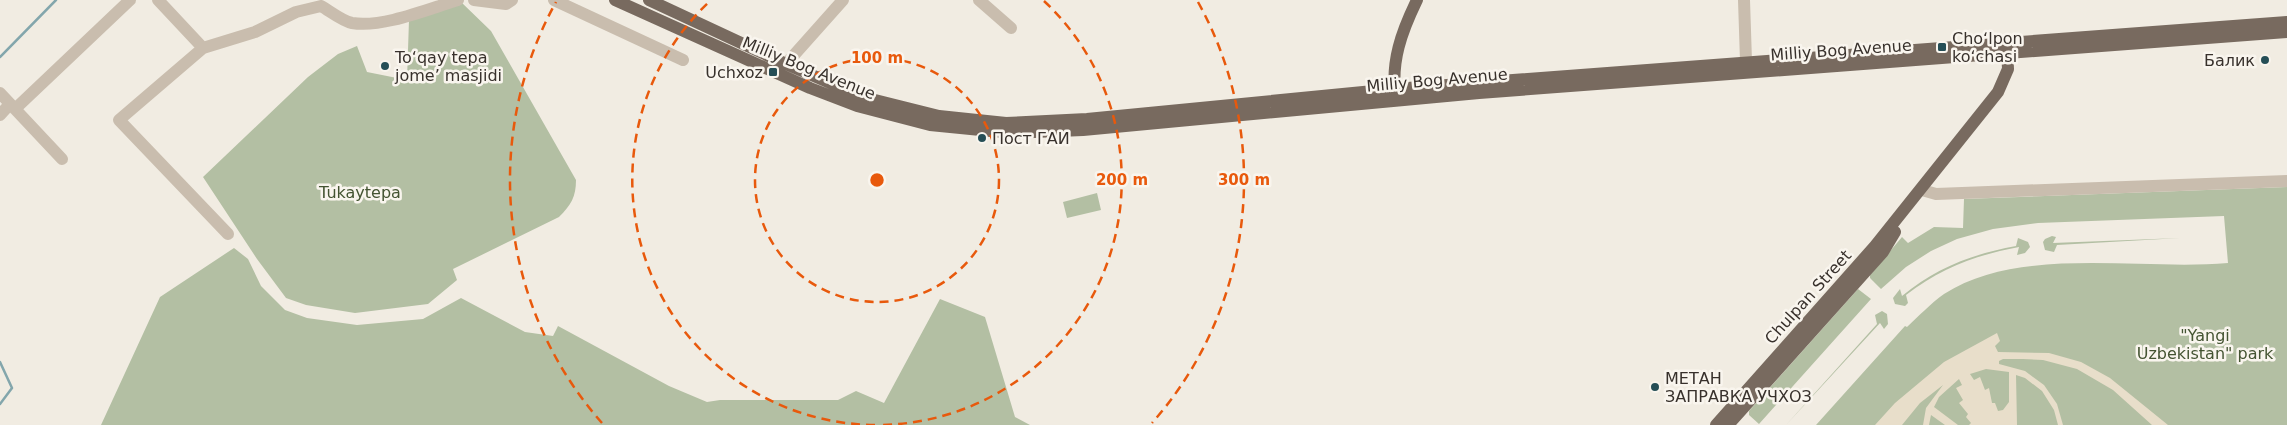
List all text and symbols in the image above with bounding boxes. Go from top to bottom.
place label: Choʻlpon koʻchasi [1952,29,2023,66]
street label: Milliy Bog Avenue [740,33,878,103]
street label: Milliy Bog Avenue [1770,36,1912,64]
marker: Choʻlpon koʻchasi [1936,41,1948,53]
place label: To‘qay tepa jome’ masjidi [394,48,502,85]
text: 100 m [851,49,903,67]
place label: Балик [2204,51,2255,70]
marker: Балик [2259,54,2271,66]
marker: To‘qay tepa jome’ masjidi [379,60,391,72]
place label: Uchxoz [705,63,763,82]
street label: Milliy Bog Avenue [1366,64,1508,96]
marker: Uchxoz [767,66,779,78]
place label: Пост ГАИ [992,129,1070,148]
marker: Пост ГАИ [976,132,988,144]
centre of rings [868,171,886,189]
text: 200 m [1096,171,1148,189]
text: 300 m [1218,171,1270,189]
park label: Tukaytepa [318,183,401,202]
street label: Chulpan Street [1761,246,1855,348]
park label: "Yangi Uzbekistan" park [2137,326,2274,363]
place label: МЕТАН ЗАПРАВКА УЧХОЗ [1665,369,1812,406]
marker: МЕТАН ЗАПРАВКА УЧХОЗ [1649,381,1661,393]

